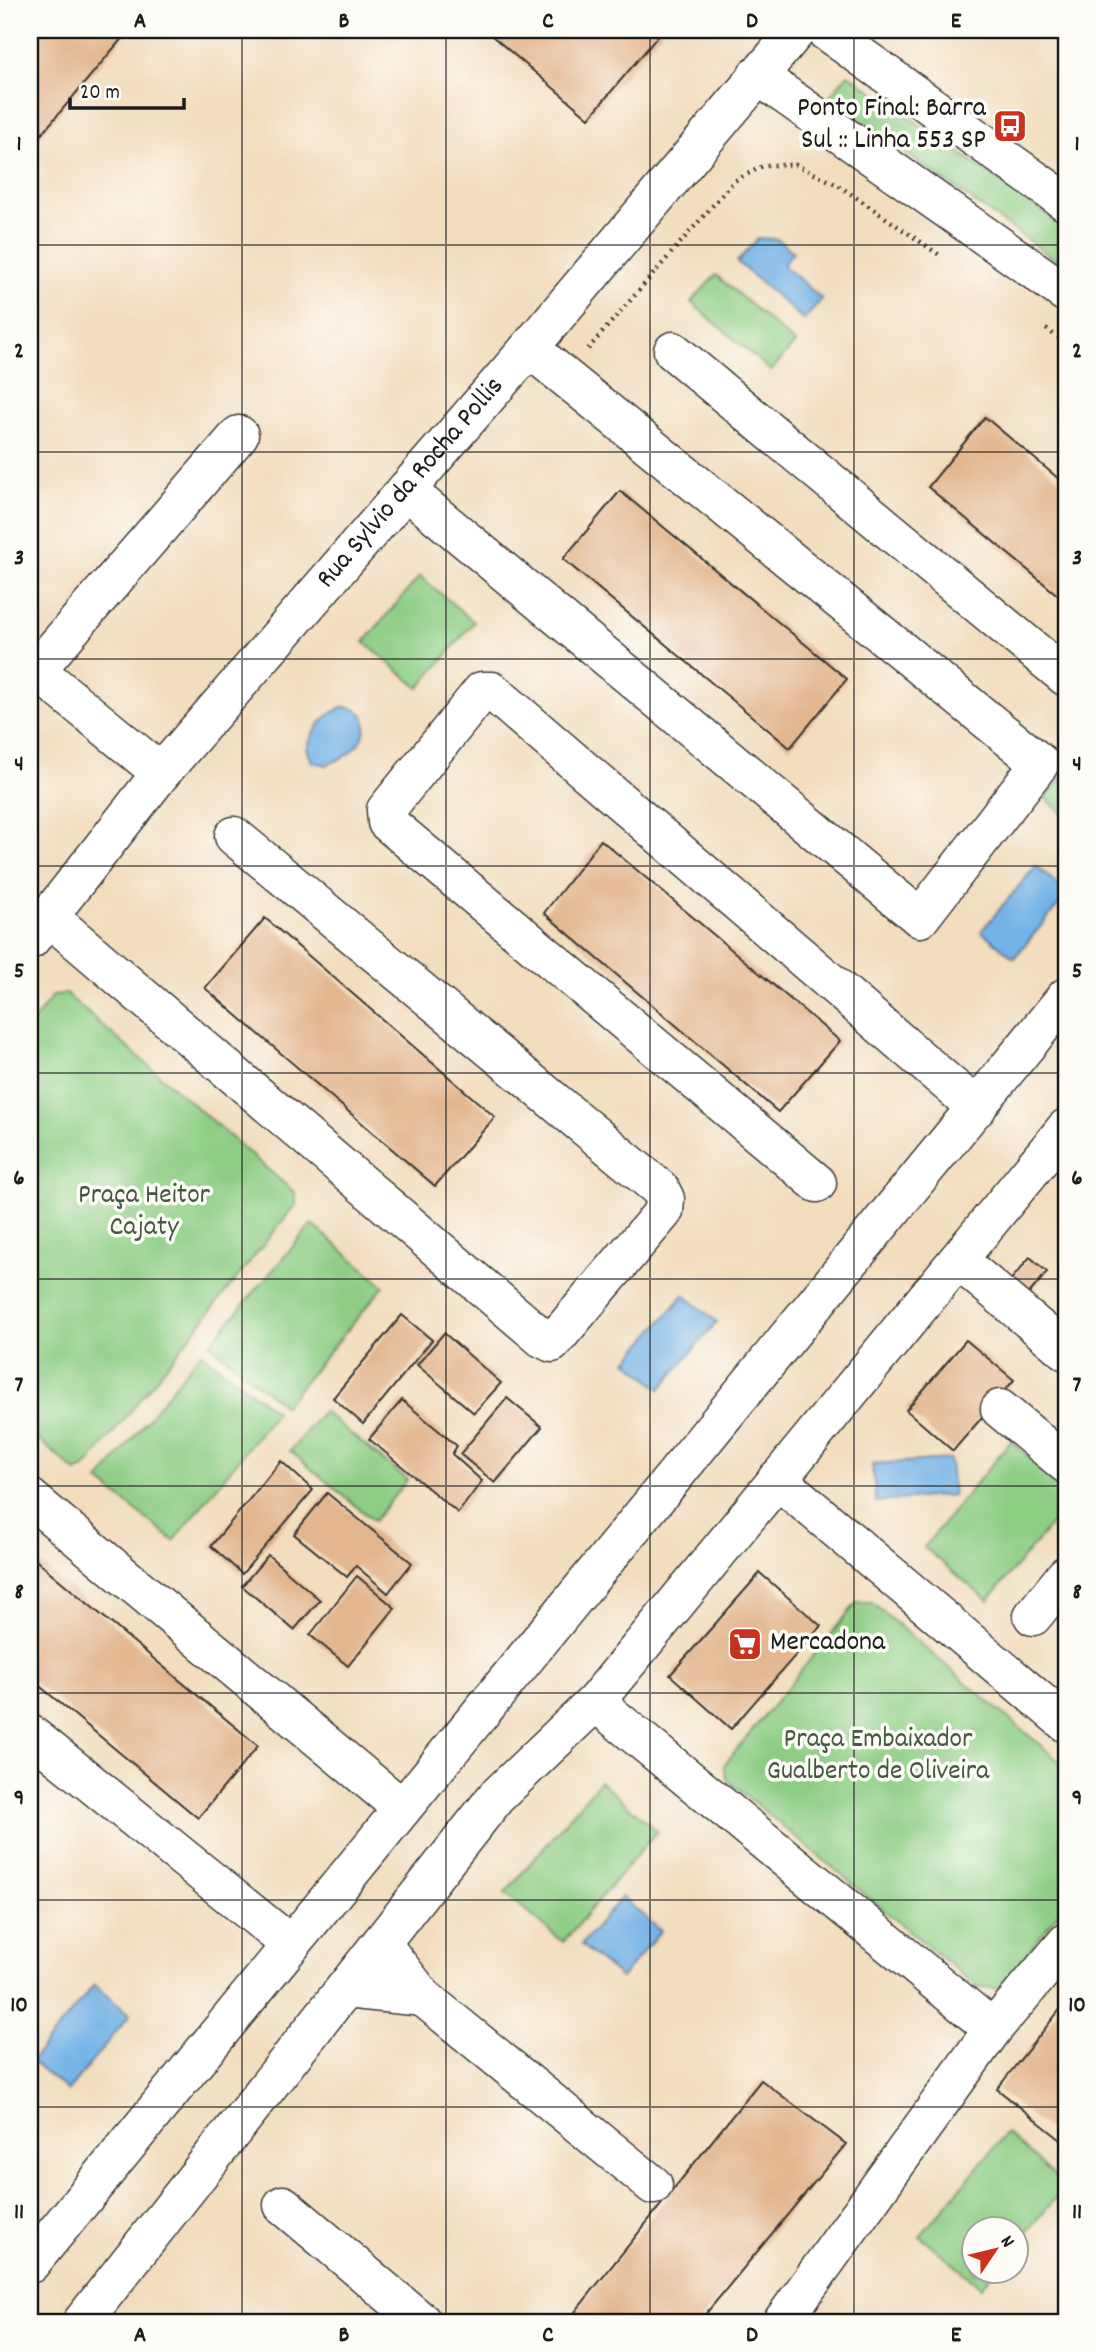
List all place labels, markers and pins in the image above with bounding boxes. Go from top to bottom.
place label: Ponto Final: Barra Sul :: Linha 553 SP [797,90,987,162]
bus stop icon: Ponto Final: Barra Sul :: Linha 553 SP [991,107,1029,145]
place label: Mercadona [770,1624,886,1664]
supermarket icon: Mercadona [726,1625,764,1663]

